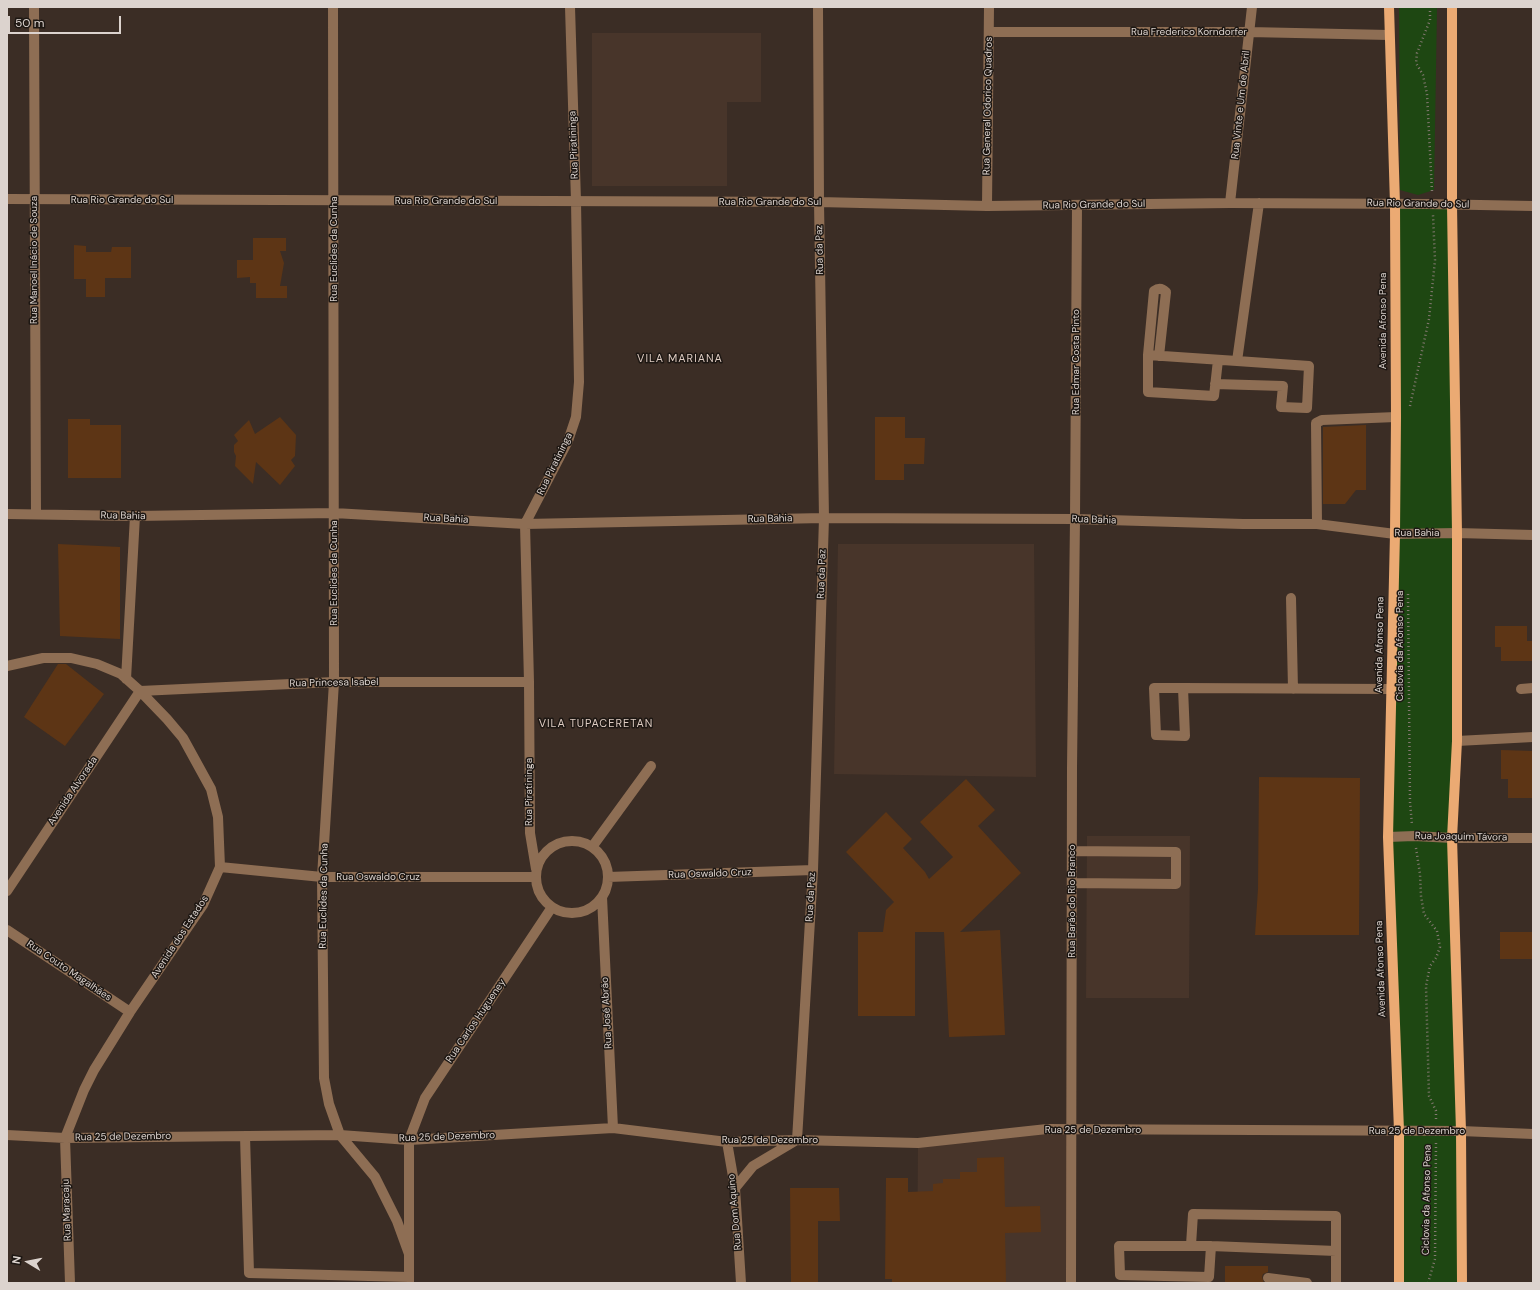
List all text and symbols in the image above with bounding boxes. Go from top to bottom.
scale bar [10,8,123,34]
text: 50 m [15,15,44,31]
street label: Rua Frederico Korndorfer [1131,26,1247,38]
street label: Rua General Odorico Quadros [981,37,995,175]
street label: Rua Vinte e Um de Abril [1229,50,1253,160]
street label: Rua Piratininga [567,111,581,179]
street label: Rua Rio Grande do Sul [71,194,173,206]
street label: Rua Rio Grande do Sul [395,195,497,207]
street label: Rua Manoel Inácio de Souza [28,196,40,324]
street label: Rua Euclides da Cunha [328,196,340,302]
street label: Rua Rio Grande do Sul [719,196,821,208]
street label: Rua Rio Grande do Sul [1367,197,1469,211]
street label: Rua Rio Grande do Sul [1043,198,1145,212]
street label: Rua da Paz [814,225,826,275]
street label: Avenida Afonso Pena [1377,273,1389,369]
street label: Rua Edmar Costa Pinto [1070,309,1082,415]
district label: VILA MARIANA [637,352,723,366]
street label: Rua Piratininga [535,431,575,497]
street label: Rua Bahia [100,510,146,522]
street label: Rua Bahia [423,512,469,526]
street label: Rua Bahia [747,513,793,525]
street label: Rua Bahia [1071,513,1117,527]
street label: Rua Euclides da Cunha [328,520,340,626]
street label: Rua Bahia [1395,527,1439,539]
street label: Rua da Paz [815,549,829,599]
street label: Ciclovia da Afonso Pena [1394,591,1406,701]
street label: Avenida Afonso Pena [1373,597,1387,693]
street label: Rua Princesa Isabel [289,676,379,690]
district label: VILA TUPACERETAN [539,717,653,731]
street label: Avenida Alvorada [46,754,100,828]
street label: Rua Piratininga [523,758,535,826]
street label: Rua Joaquim Távora [1415,830,1507,844]
street label: Rua Euclides da Cunha [317,843,331,949]
street label: Rua Barão do Rio Branco [1066,844,1078,958]
street label: Rua Oswaldo Cruz [668,867,752,881]
street label: Rua Oswaldo Cruz [336,871,420,883]
street label: Rua da Paz [804,872,818,922]
street label: Avenida dos Estados [149,893,211,981]
street label: Avenida Afonso Pena [1373,920,1389,1018]
street label: Rua Couto Magalhães [24,938,114,1004]
street label: Rua Carlos Hugueney [444,977,508,1065]
street label: Rua José Abrão [599,977,615,1049]
street label: Rua 25 de Dezembro [1045,1124,1141,1136]
street label: Rua 25 de Dezembro [1369,1125,1465,1137]
street label: Rua 25 de Dezembro [399,1129,495,1145]
street label: Rua 25 de Dezembro [75,1130,171,1144]
street label: Rua 25 de Dezembro [722,1134,818,1146]
street label: Ciclovia da Afonso Pena [1420,1145,1434,1255]
street label: Rua Dom Aquino [726,1173,744,1251]
street label: Rua Maracaju [60,1179,74,1241]
north arrow [8,1242,48,1282]
text: N [9,1255,24,1265]

